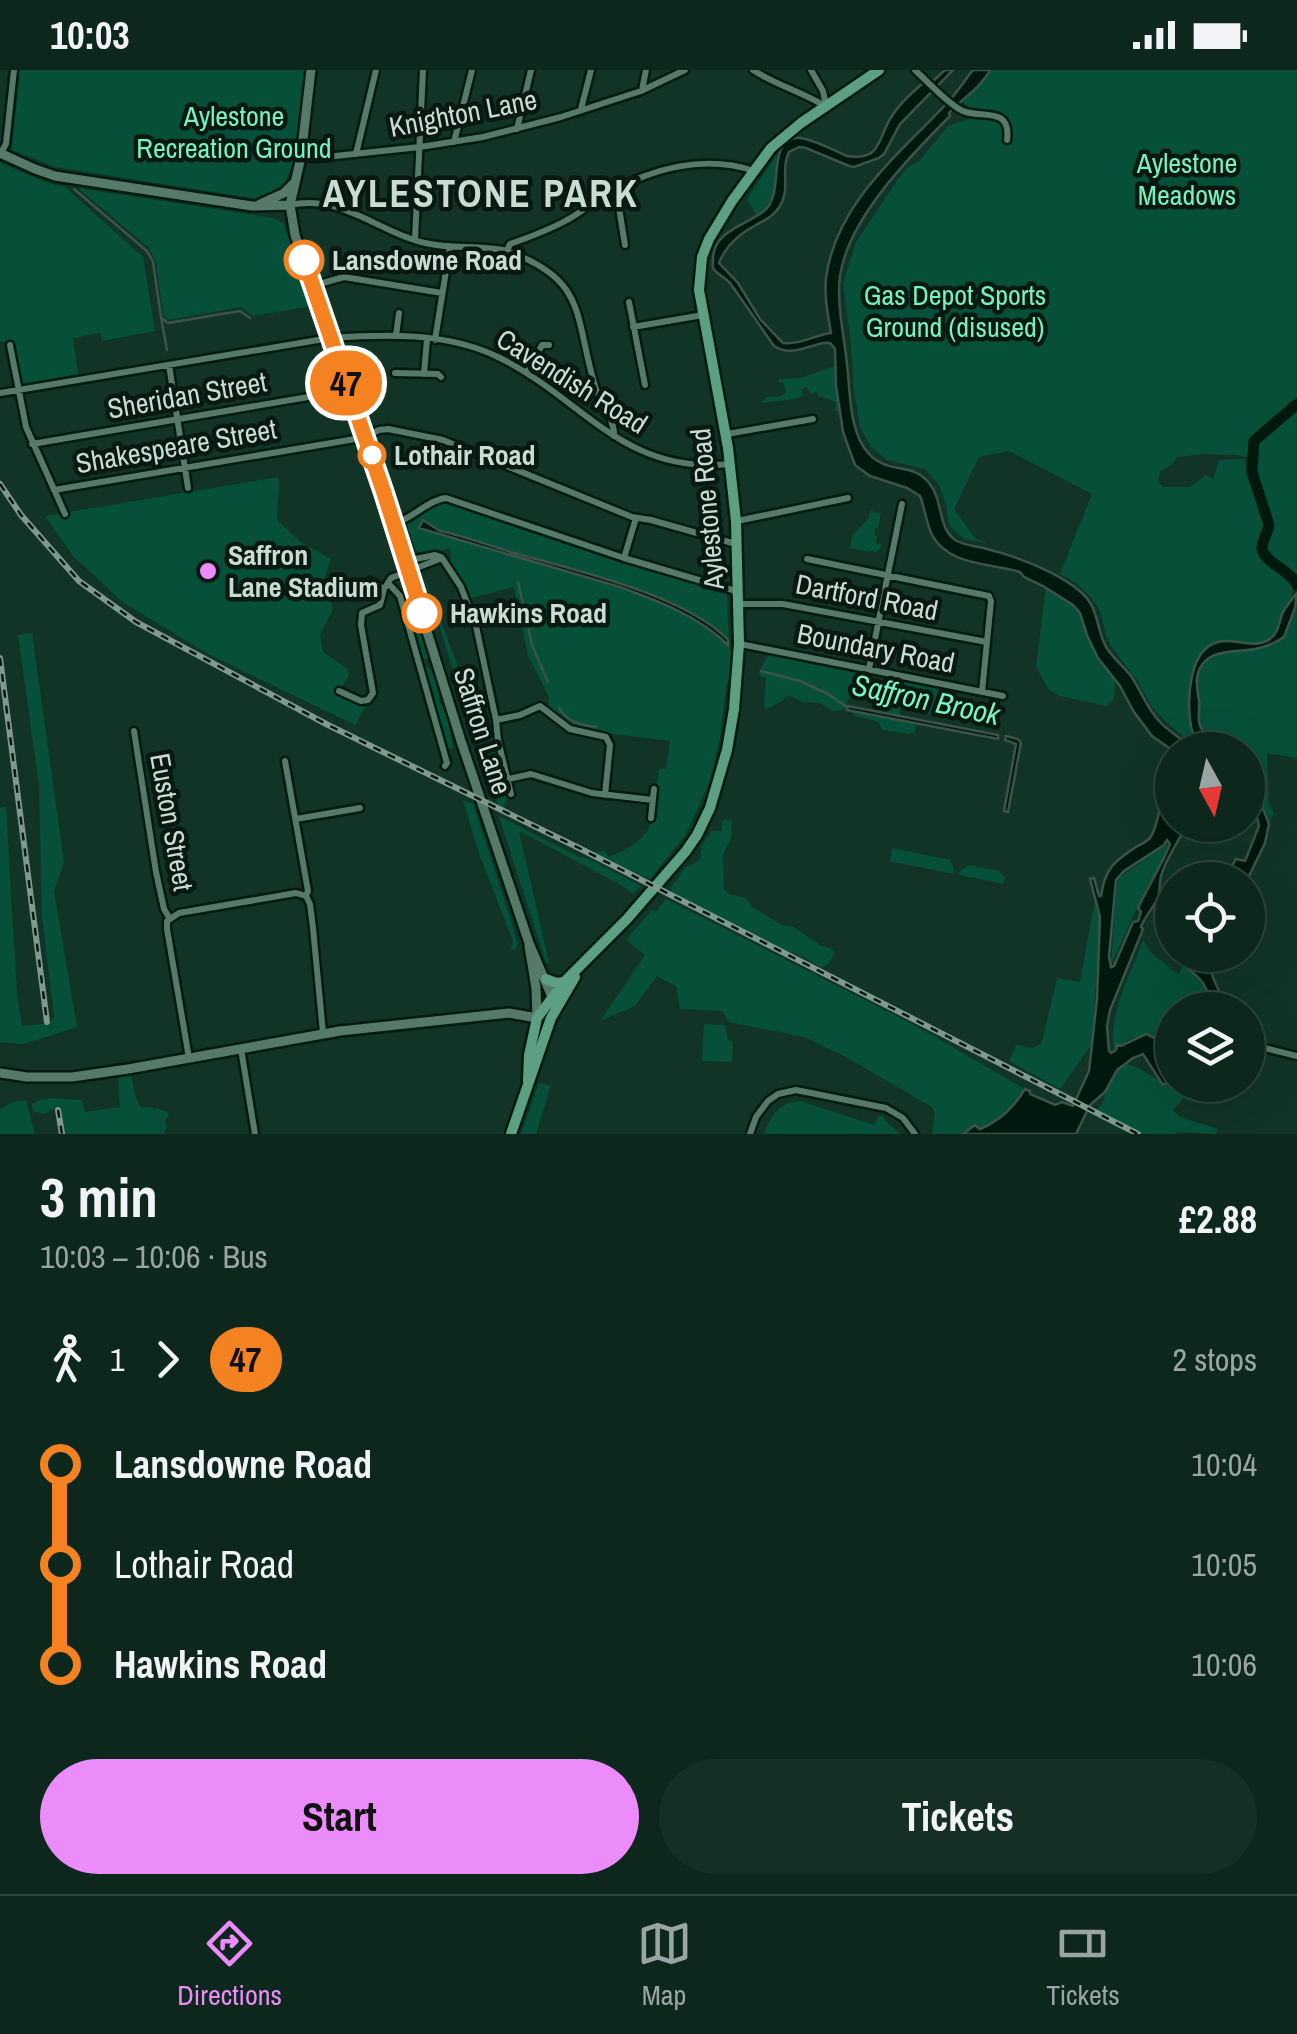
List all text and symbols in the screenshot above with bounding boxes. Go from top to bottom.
text: 10:03 [50,10,130,61]
street label: Knighton Lane [386,80,540,146]
park label: Aylestone Recreation Ground [136,97,332,167]
park label: Aylestone Meadows [1136,144,1237,214]
district label: AYLESTONE PARK [323,168,639,219]
marker: Lansdowne Road [285,241,323,279]
place label: Lansdowne Road [332,241,522,279]
park label: Gas Depot Sports Ground (disused) [864,276,1046,346]
street label: Cavendish Road [489,320,655,442]
line badge: 47 [301,350,391,416]
text: 47 [330,360,362,407]
street label: Sheridan Street [105,362,269,428]
street label: Shakespeare Street [73,410,279,482]
street label: Aylestone Road [681,427,733,592]
place label: Lothair Road [394,436,536,474]
marker: Lothair Road [359,442,385,468]
place label: Saffron Lane Stadium [228,536,379,606]
marker: Saffron Lane Stadium [197,560,219,582]
street label: Dartford Road [793,565,941,629]
marker: Hawkins Road [403,594,441,632]
place label: Hawkins Road [450,594,607,632]
street label: Boundary Road [794,614,958,682]
street label: Saffron Lane [445,663,521,799]
water label: Saffron Brook [849,664,1005,735]
north arrow [1155,732,1265,842]
map controls [1155,732,1265,1102]
street label: Euston Street [141,750,203,894]
button: locate [1155,862,1265,972]
button: layers [1155,992,1265,1102]
text: 3 min [40,1160,158,1234]
text: £2.88 [1179,1194,1257,1245]
text: 10:03 – 10:06 · Bus [40,1235,268,1278]
icon: walk [40,1332,95,1387]
icon: forward [140,1332,195,1387]
text: 47 [230,1336,262,1383]
text: 1 [110,1338,125,1381]
text: 2 stops [1172,1338,1257,1381]
text: Lansdowne Road [114,1439,372,1490]
text: 10:04 [1191,1443,1257,1486]
text: Lothair Road [114,1539,294,1590]
text: 10:05 [1191,1543,1257,1586]
text: Hawkins Road [114,1639,327,1690]
text: 10:06 [1191,1643,1257,1686]
button: Start [40,1759,639,1874]
button: Tickets [659,1759,1257,1874]
tab: Directions [177,1916,282,2014]
tab: Map [637,1916,692,2014]
tab: Tickets [1046,1916,1120,2014]

